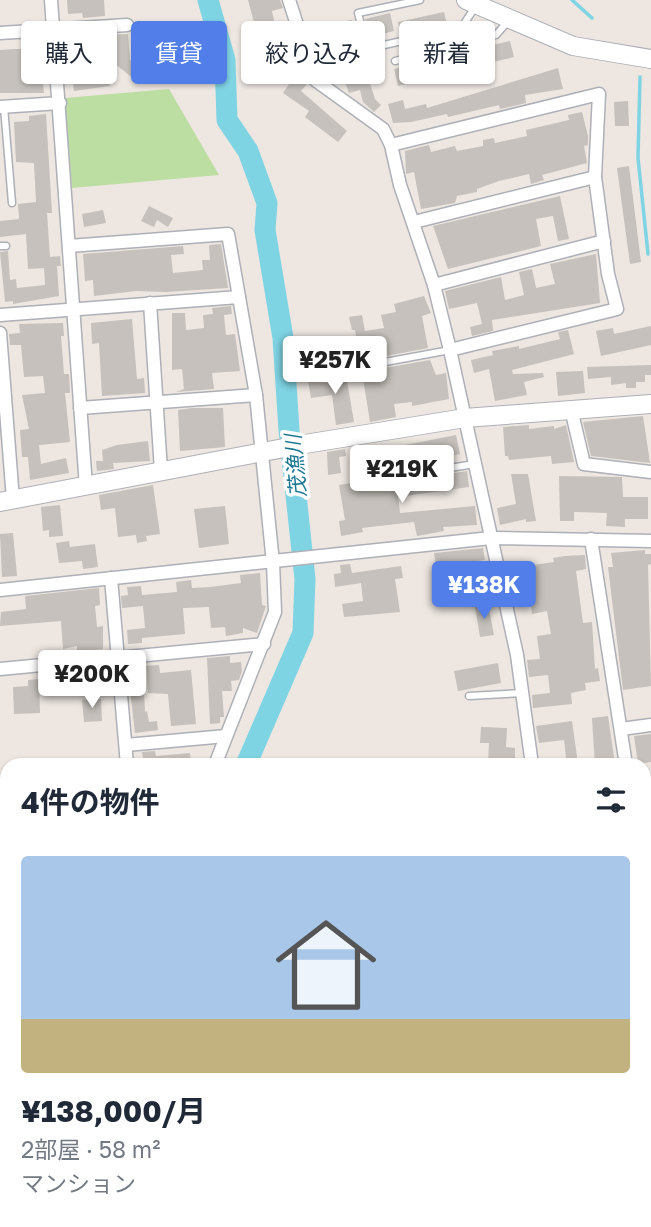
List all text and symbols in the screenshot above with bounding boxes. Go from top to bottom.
chip: 購入 [21,21,117,84]
chip: 賃貸 [131,21,227,84]
chip: 絞り込み [241,21,385,84]
chip: 新着 [399,21,495,84]
pin: ¥257K [286,336,384,396]
text: ¥257K [299,345,371,373]
water label: 茂漁川 [279,431,311,499]
pin: ¥219K [353,446,451,505]
text: ¥219K [366,454,438,482]
pin: ¥138K [435,562,533,621]
text: ¥138K [448,570,520,598]
pin: ¥200K [43,650,141,710]
text: ¥200K [54,659,130,687]
icon: filters [592,781,630,819]
text: 4件の物件 [21,784,160,820]
icon: home [263,902,389,1028]
text: ¥138,000/月 [21,1093,206,1129]
text: 2部屋 · 58 m² [21,1135,161,1163]
text: マンション [21,1169,136,1197]

